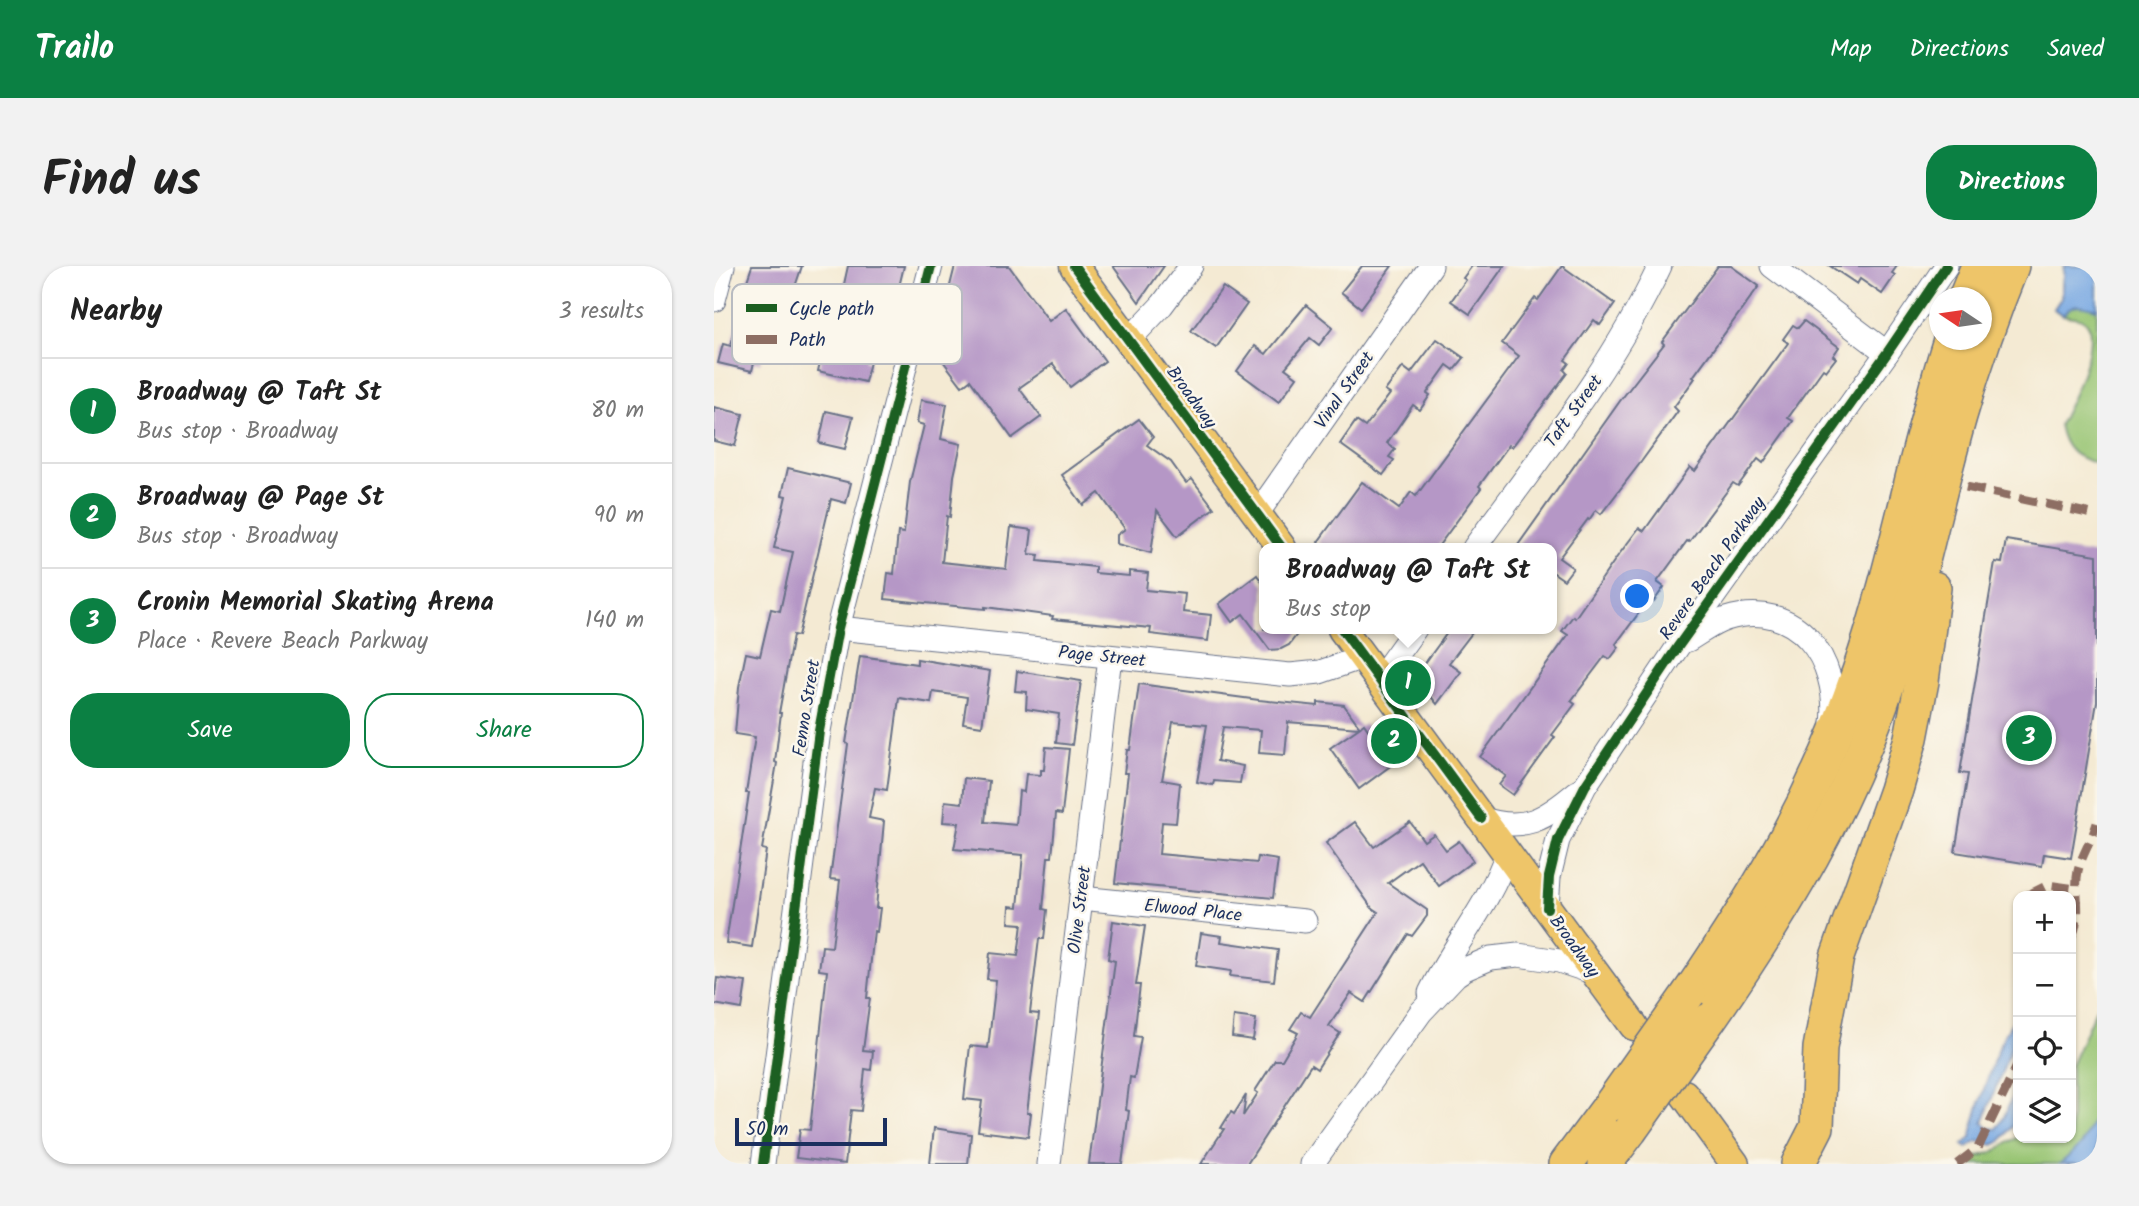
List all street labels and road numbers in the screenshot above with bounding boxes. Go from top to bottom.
street label: Vinal Street [1308,345,1383,436]
street label: Broadway [1158,360,1224,436]
street label: Taft Street [1538,368,1611,455]
street label: Revere Beach Parkway [1653,490,1774,647]
street label: Page Street [1057,638,1148,677]
street label: Fenno Street [786,657,830,759]
street label: Olive Street [1061,864,1100,956]
street label: Elwood Place [1142,892,1243,931]
street label: Broadway [1541,909,1607,985]

